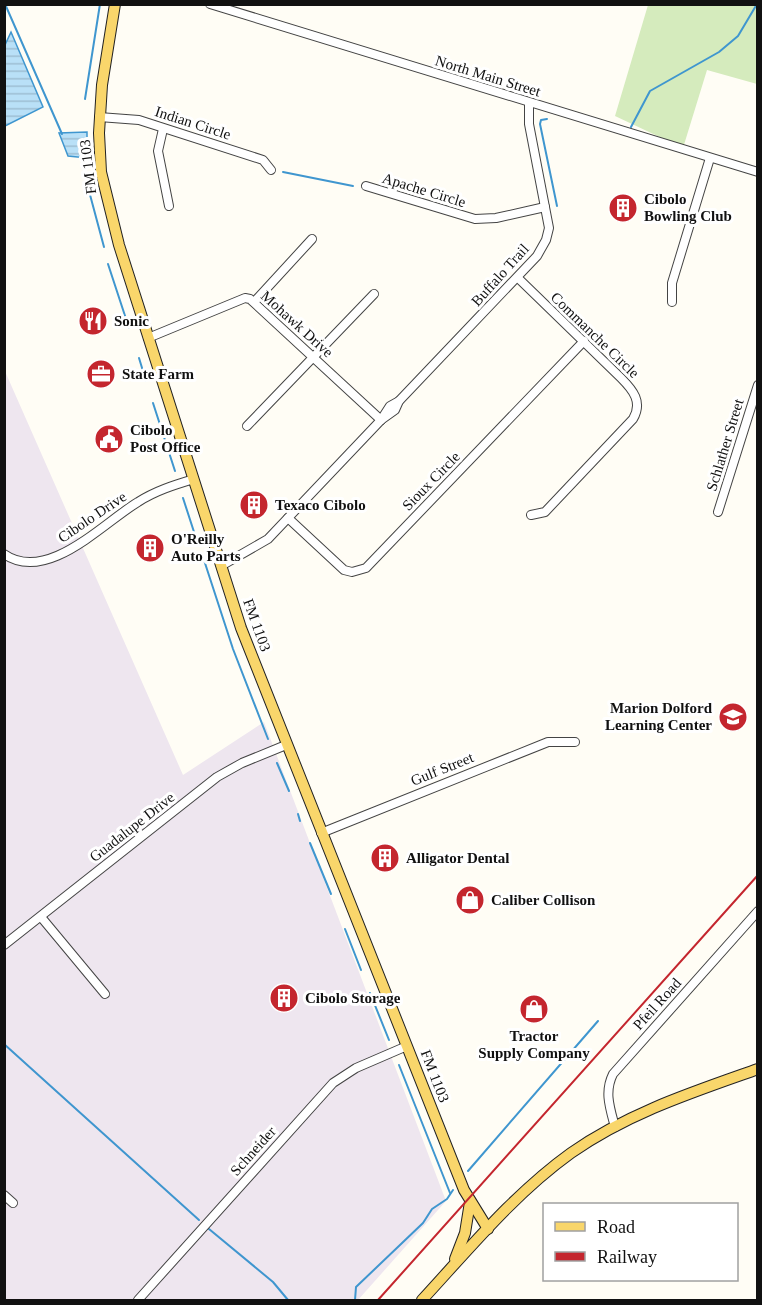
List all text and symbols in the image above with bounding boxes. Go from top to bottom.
street label: North Main Street [433,52,543,100]
street label: Indian Circle [153,103,233,143]
street label: FM 1103 [77,139,99,195]
street label: Apache Circle [380,170,468,210]
place label: Cibolo Bowling Club [644,191,732,224]
building icon: Cibolo Bowling Club [607,192,639,224]
street label: Buffalo Trail [468,241,532,309]
street label: Mohawk Drive [258,288,337,361]
street label: Commanche Circle [548,289,643,381]
restaurant icon: Sonic [77,305,109,337]
place label: Sonic [114,313,149,329]
office icon: State Farm [85,358,117,390]
place label: State Farm [122,366,195,382]
street label: Schlather Street [703,396,747,493]
place label: Cibolo Post Office [130,422,201,455]
public building icon: Cibolo Post Office [93,423,125,455]
street label: Sioux Circle [399,448,463,514]
street label: Cibolo Drive [55,488,129,546]
building icon: Texaco Cibolo [238,489,270,521]
place label: Texaco Cibolo [275,497,366,513]
place label: O'Reilly Auto Parts [171,531,241,564]
building icon: O'Reilly Auto Parts [134,532,166,564]
street label: FM 1103 [240,596,274,654]
place label: Marion Dolford Learning Center [605,700,713,733]
school or university icon: Marion Dolford Learning Center [717,701,749,733]
street label: Gulf Street [408,749,476,789]
street label: Guadalupe Drive [87,789,178,865]
building icon: Alligator Dental [369,842,401,874]
place label: Alligator Dental [406,850,509,866]
shop icon: Caliber Collison [454,884,486,916]
place label: Caliber Collison [491,892,596,908]
street label: Pfeil Road [630,975,685,1033]
building icon: Cibolo Storage [268,982,300,1014]
place label: Cibolo Storage [305,990,401,1006]
shop icon: Tractor Supply Company [518,993,550,1025]
place label: Tractor Supply Company [478,1028,590,1061]
street label: FM 1103 [418,1048,452,1104]
street label: Schneider [227,1123,279,1179]
legend [543,1203,738,1281]
text: Road [597,1217,635,1237]
text: Railway [597,1247,657,1267]

